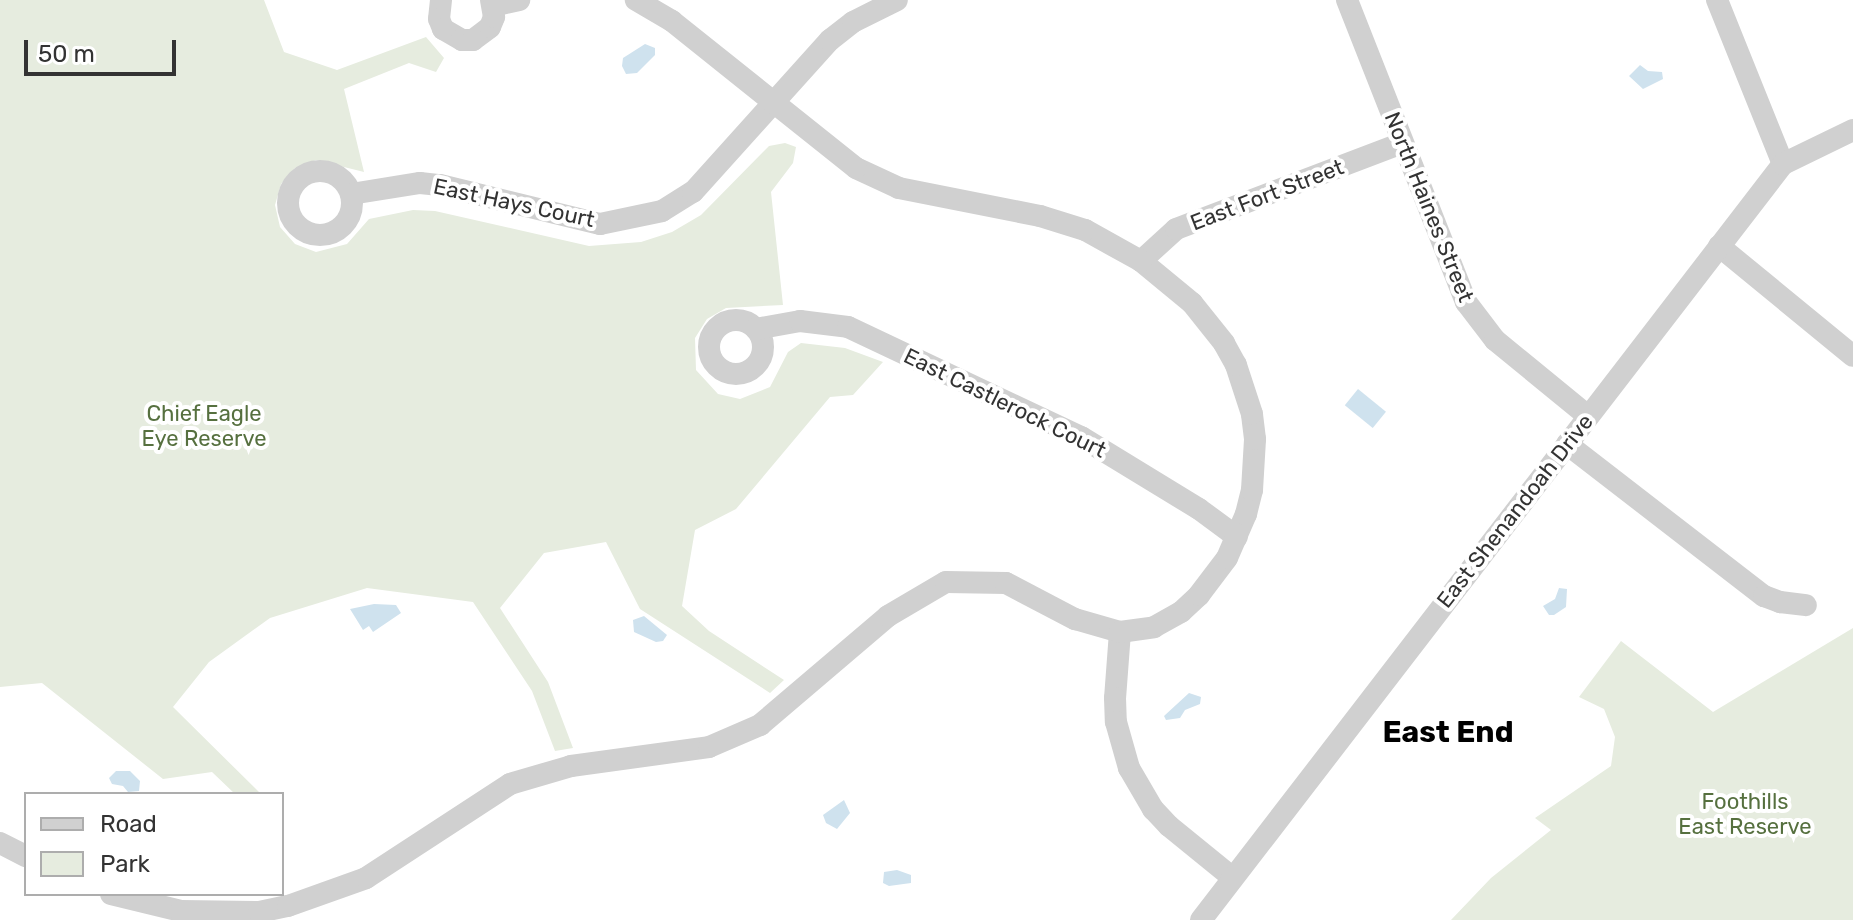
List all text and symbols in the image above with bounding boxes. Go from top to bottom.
scale bar [28,24,180,74]
text: 50 m [38,40,95,68]
street label: North Haines Street [1379,108,1479,306]
street label: East Fort Street [1187,154,1347,236]
street label: East Hays Court [431,173,597,233]
street label: East Castlerock Court [899,342,1111,464]
park label: Chief Eagle Eye Reserve [141,400,267,452]
street label: East Shenandoah Drive [1431,409,1599,613]
district label: East End [1382,714,1514,750]
park label: Foothills East Reserve [1678,788,1812,840]
legend [24,792,284,896]
text: Road [100,810,157,838]
text: Park [100,850,150,878]

